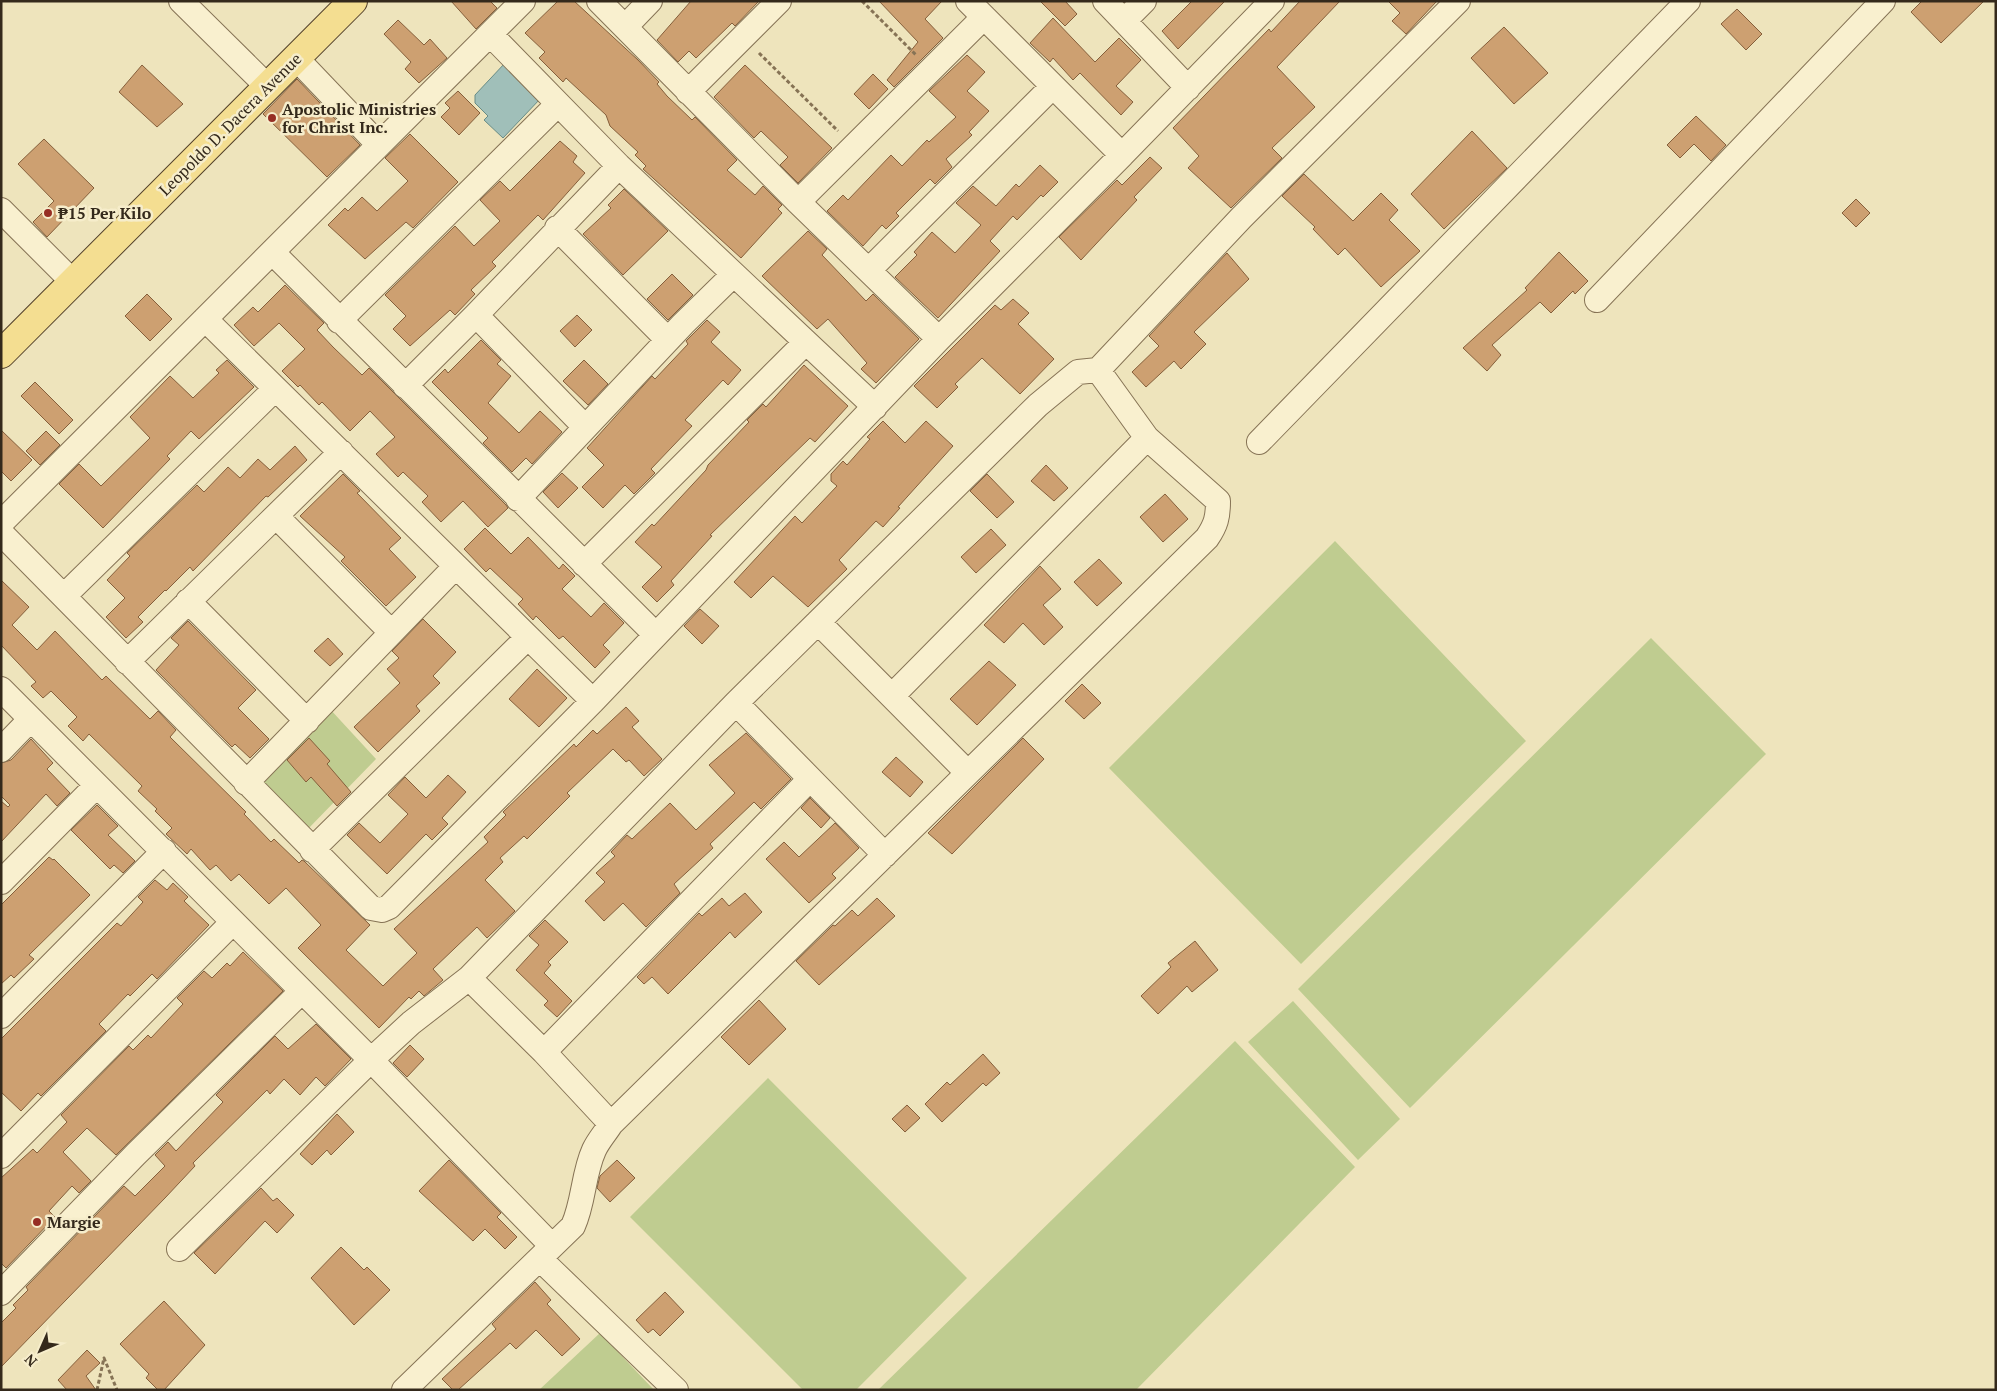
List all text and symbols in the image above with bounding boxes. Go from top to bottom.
street label: Leopoldo D. Dacera Avenue [154,48,306,200]
place label: Apostolic Ministries for Christ Inc. [282,98,436,138]
marker: Apostolic Ministries for Christ Inc. [266,112,278,124]
place label: ₱15 Per Kilo [58,202,152,224]
marker: ₱15 Per Kilo [42,207,54,219]
place label: Margie [47,1211,101,1233]
marker: Margie [31,1216,43,1228]
north arrow [15,1326,65,1376]
text: N [20,1350,41,1371]

